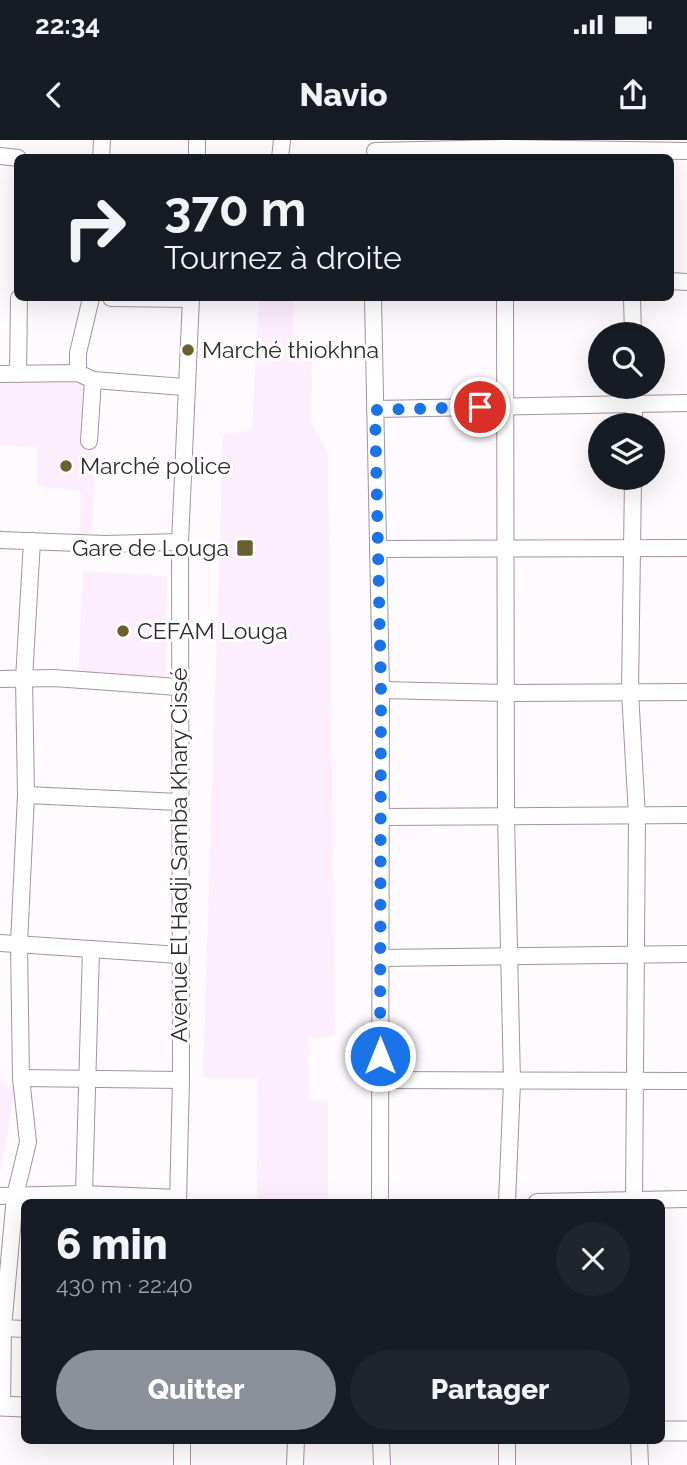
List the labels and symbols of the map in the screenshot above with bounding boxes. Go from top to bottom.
place label: Marché thiokhna [202,336,379,363]
marker: Marché thiokhna [180,342,196,358]
pin [450,377,510,437]
place label: Marché police [80,452,231,479]
marker: Marché police [58,458,74,474]
place label: Gare de Louga [72,534,229,561]
marker: Gare de Louga [235,538,255,558]
place label: CEFAM Louga [137,617,288,644]
marker: CEFAM Louga [115,623,131,639]
street label: Avenue El Hadji Samba Khary Cissé [165,667,192,1043]
position arrow [343,1019,417,1093]

